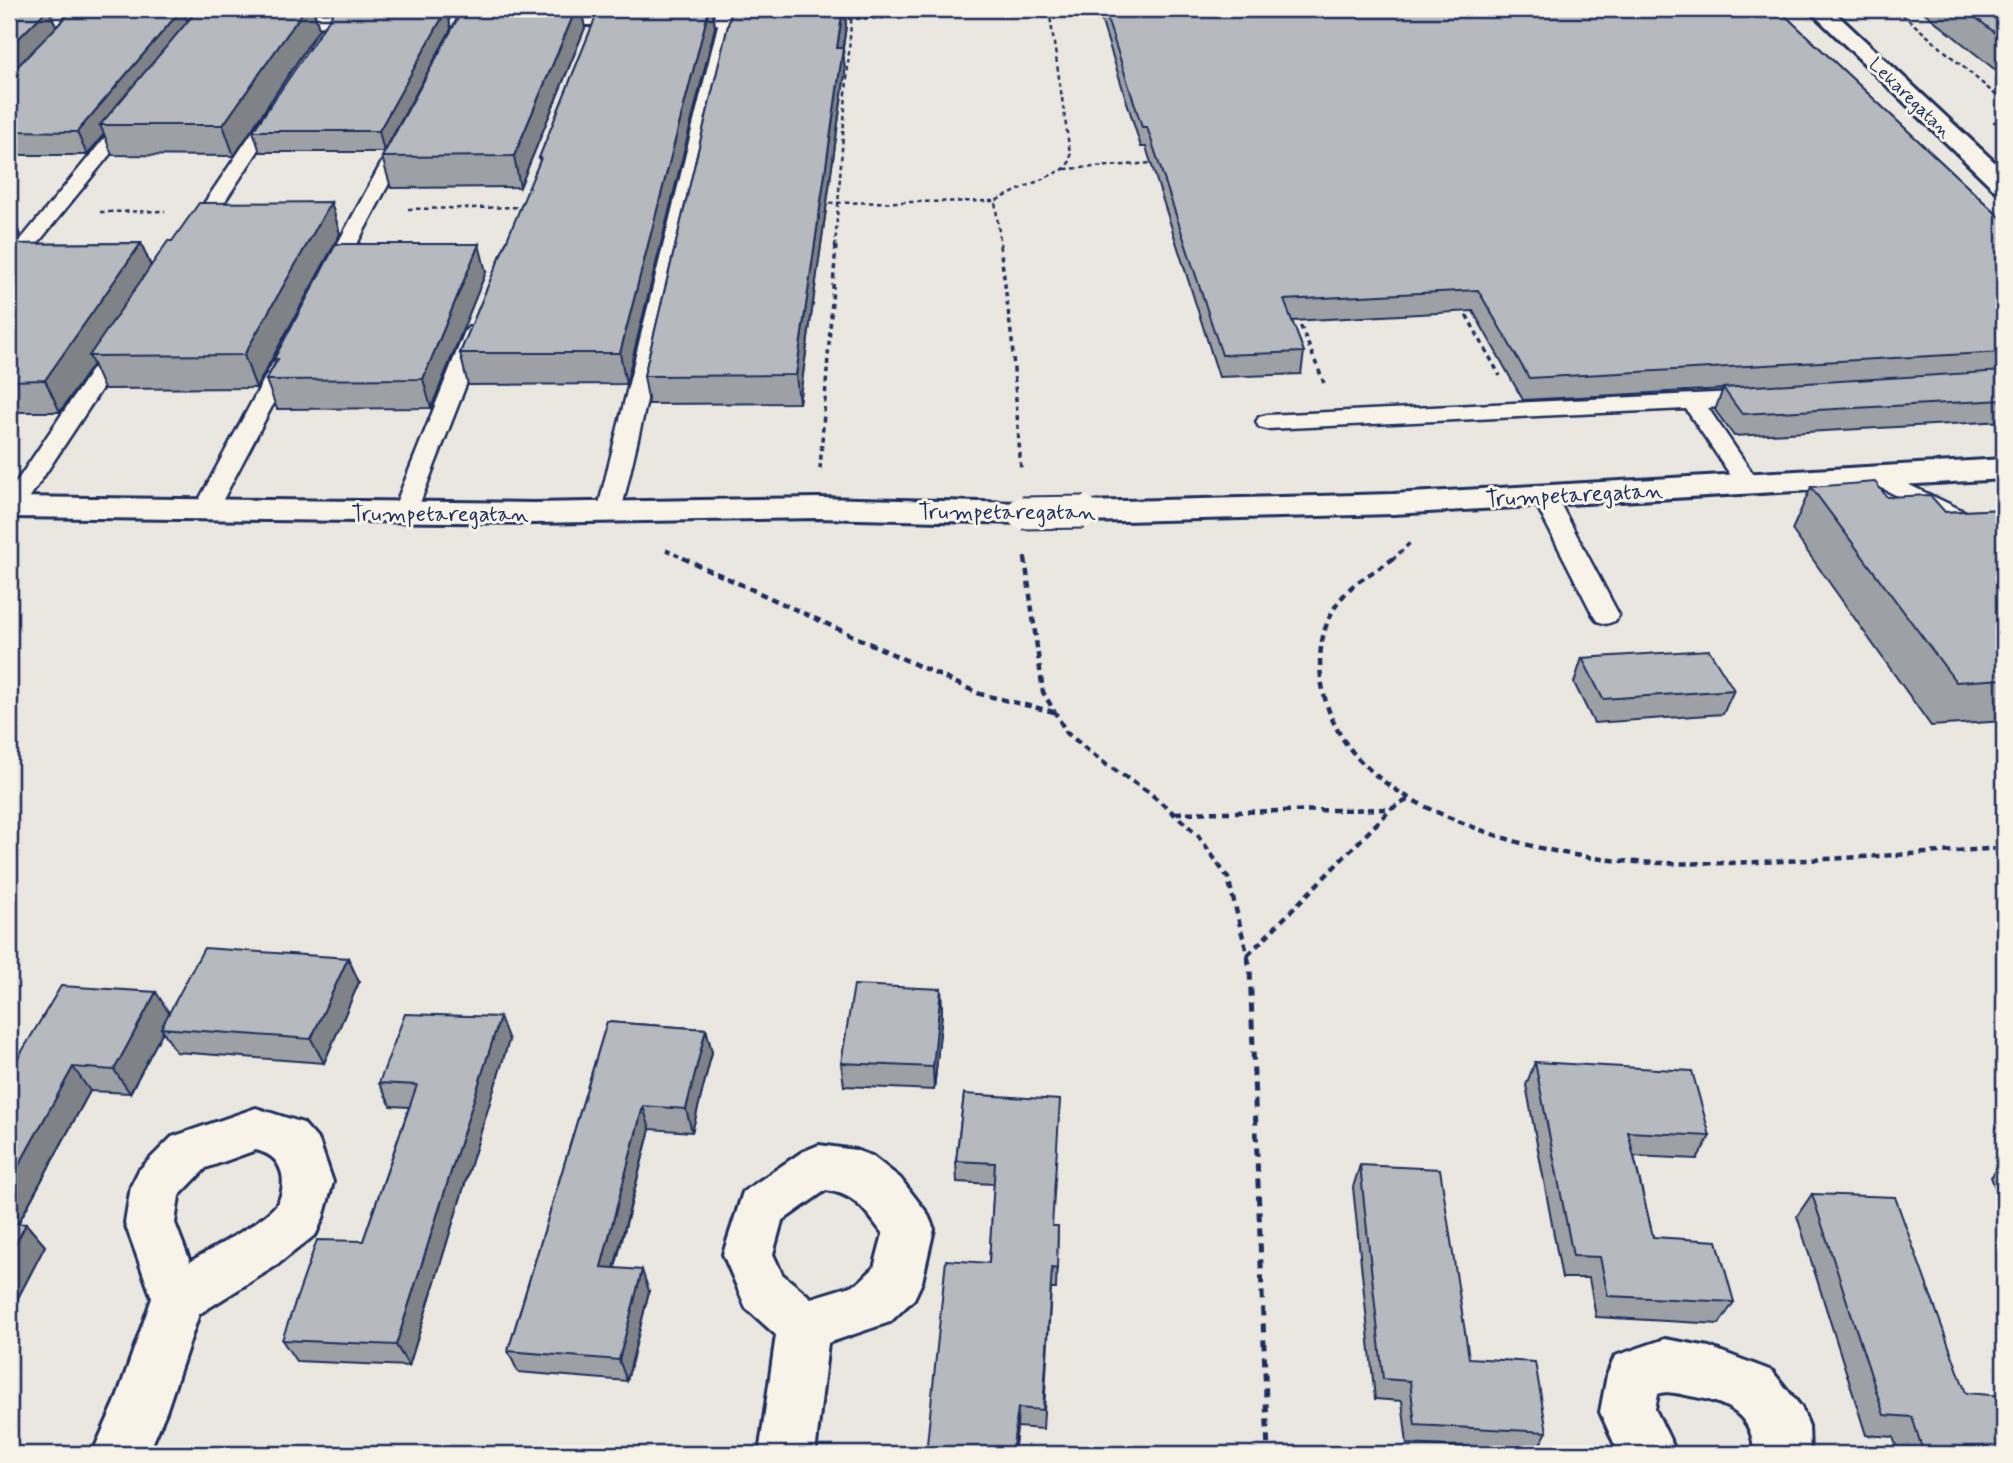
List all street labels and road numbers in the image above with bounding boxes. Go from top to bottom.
street label: Lekaregatan [1863,52,1957,145]
street label: Trumpetaregatan [1485,476,1664,516]
street label: Trumpetaregatan [918,498,1096,528]
street label: Trumpetaregatan [351,500,529,530]

